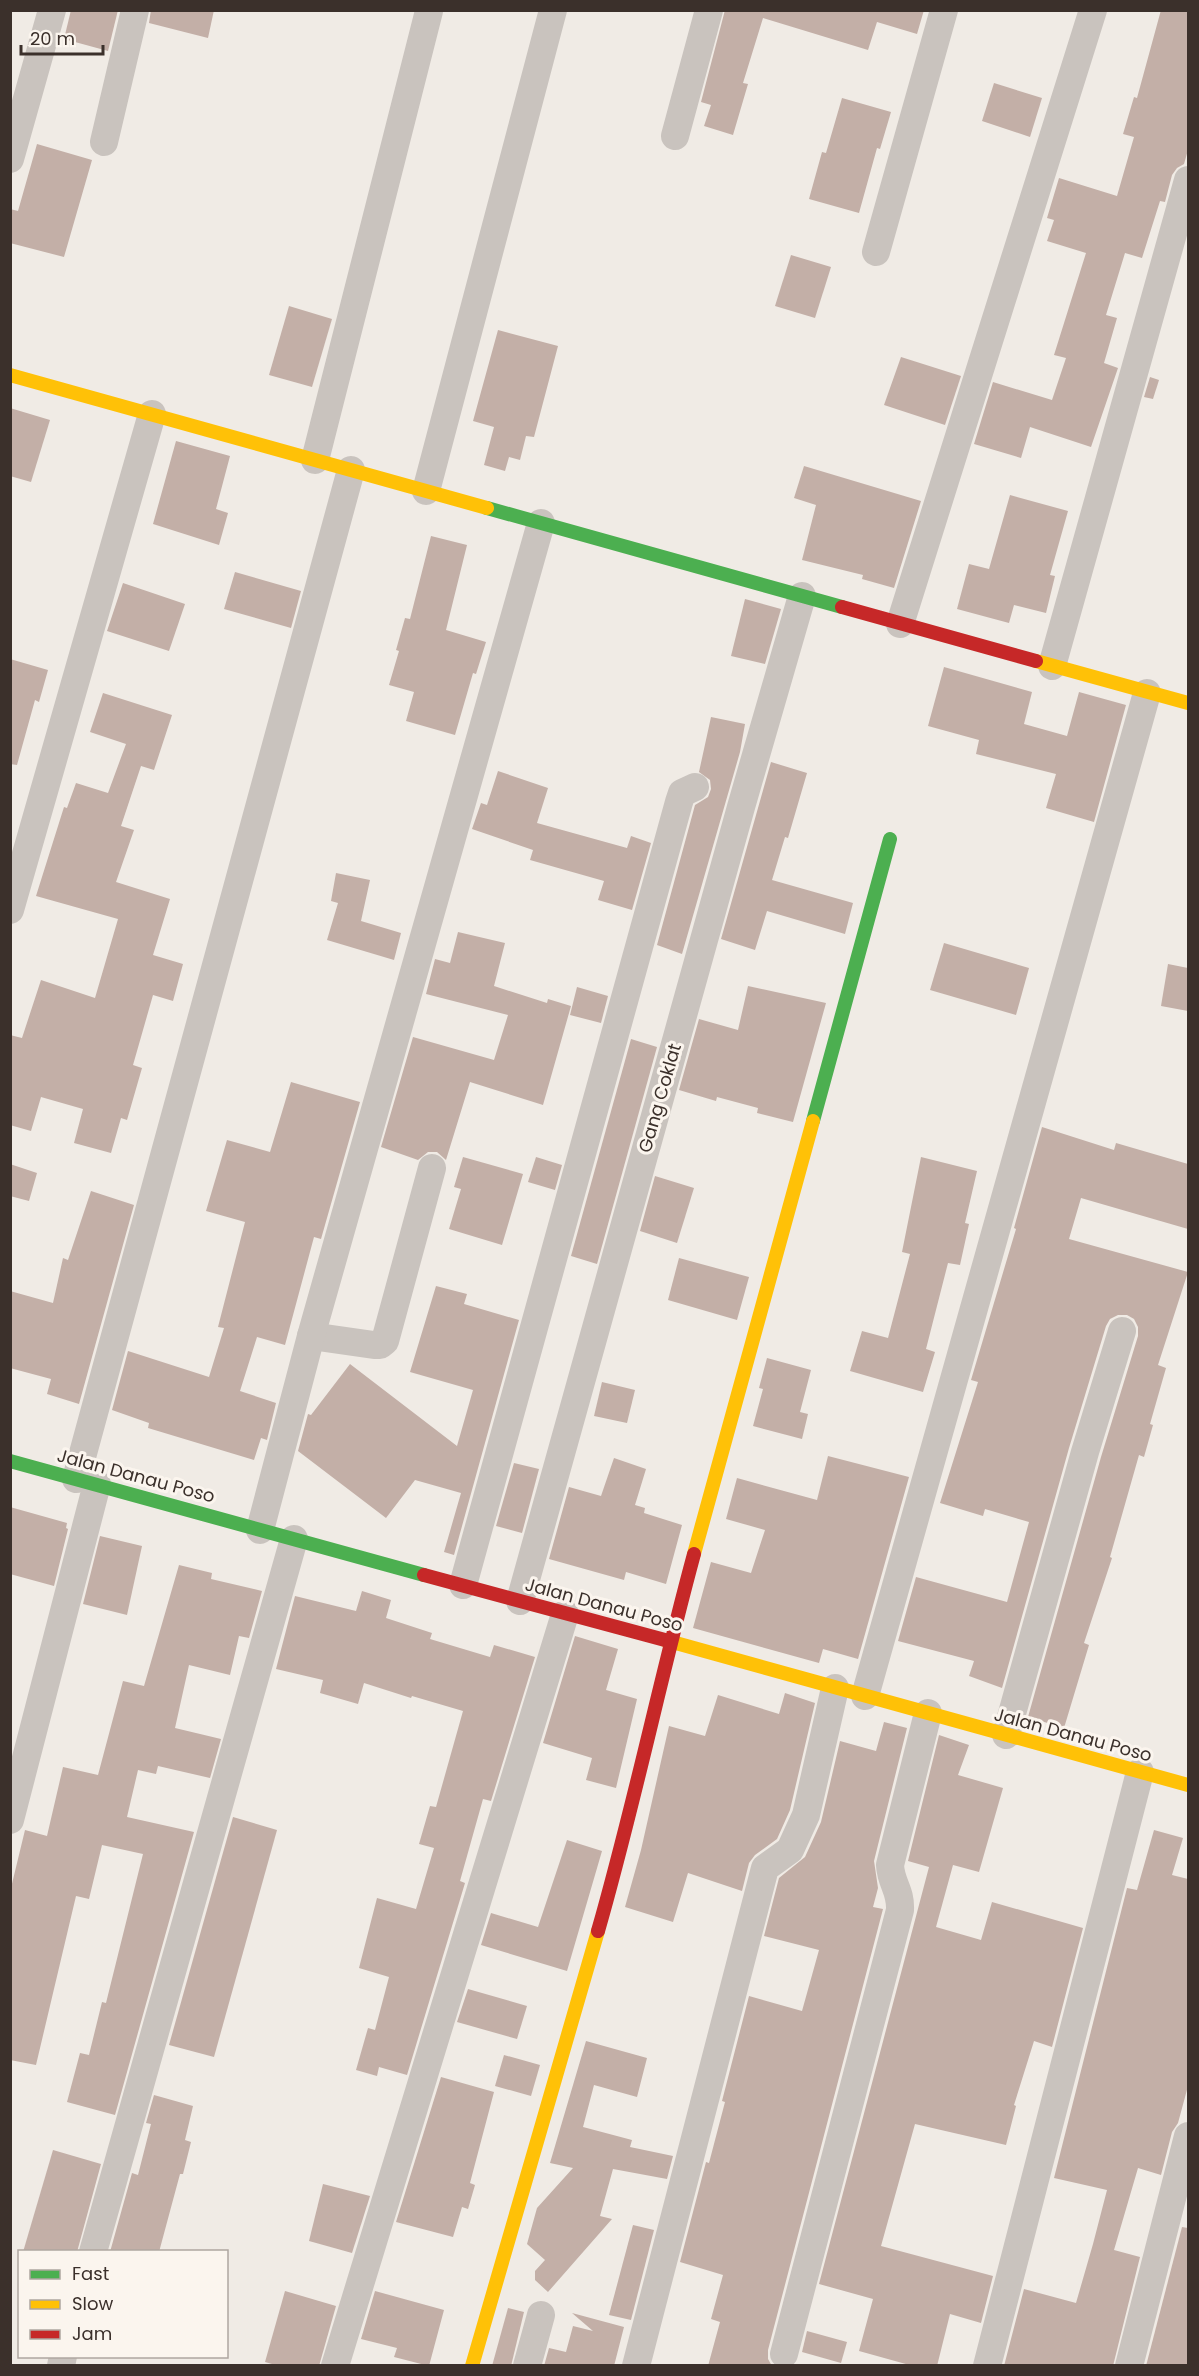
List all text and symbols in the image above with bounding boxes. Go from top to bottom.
scale bar [21,18,104,56]
text: 20 m [30,26,75,51]
street label: Gang Coklat [632,1040,687,1155]
street label: Jalan Danau Poso [54,1442,218,1509]
street label: Jalan Danau Poso [522,1571,686,1638]
street label: Jalan Danau Poso [991,1701,1155,1768]
legend [18,2250,228,2358]
text: Fast [72,2261,109,2286]
text: Slow [72,2291,114,2316]
text: Jam [72,2321,112,2346]

